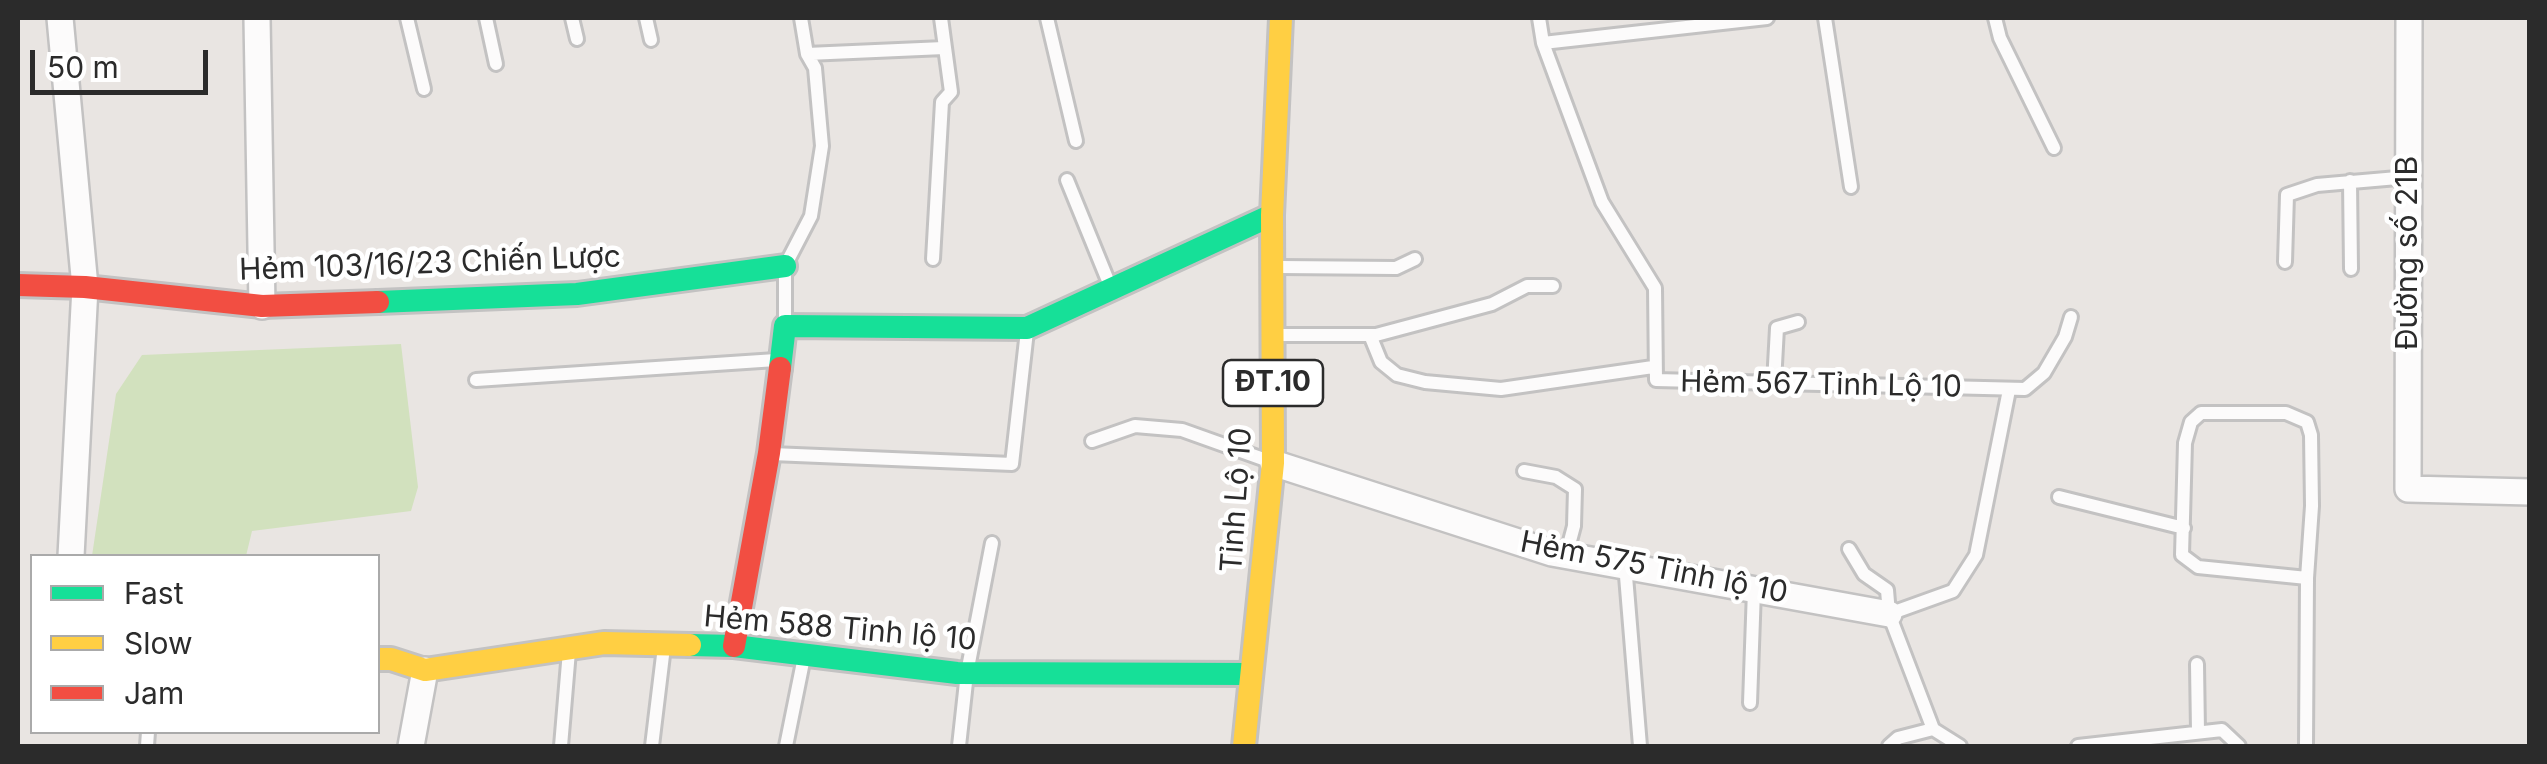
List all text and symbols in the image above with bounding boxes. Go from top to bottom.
scale bar [35,30,212,92]
text: 50 m [47,49,119,85]
street label: Đường số 21B [2390,156,2426,350]
street label: Hẻm 103/16/23 Chiến Lược [238,239,622,289]
road number: ĐT.10 [1223,360,1323,406]
street label: Hẻm 567 Tỉnh Lộ 10 [1680,365,1962,405]
street label: Tỉnh Lộ 10 [1214,426,1260,574]
street label: Hẻm 575 Tỉnh lộ 10 [1517,524,1791,612]
legend [30,554,380,734]
text: Fast [124,575,183,611]
street label: Hẻm 588 Tỉnh lộ 10 [702,599,978,659]
text: Slow [124,625,193,661]
text: Jam [124,675,184,711]

